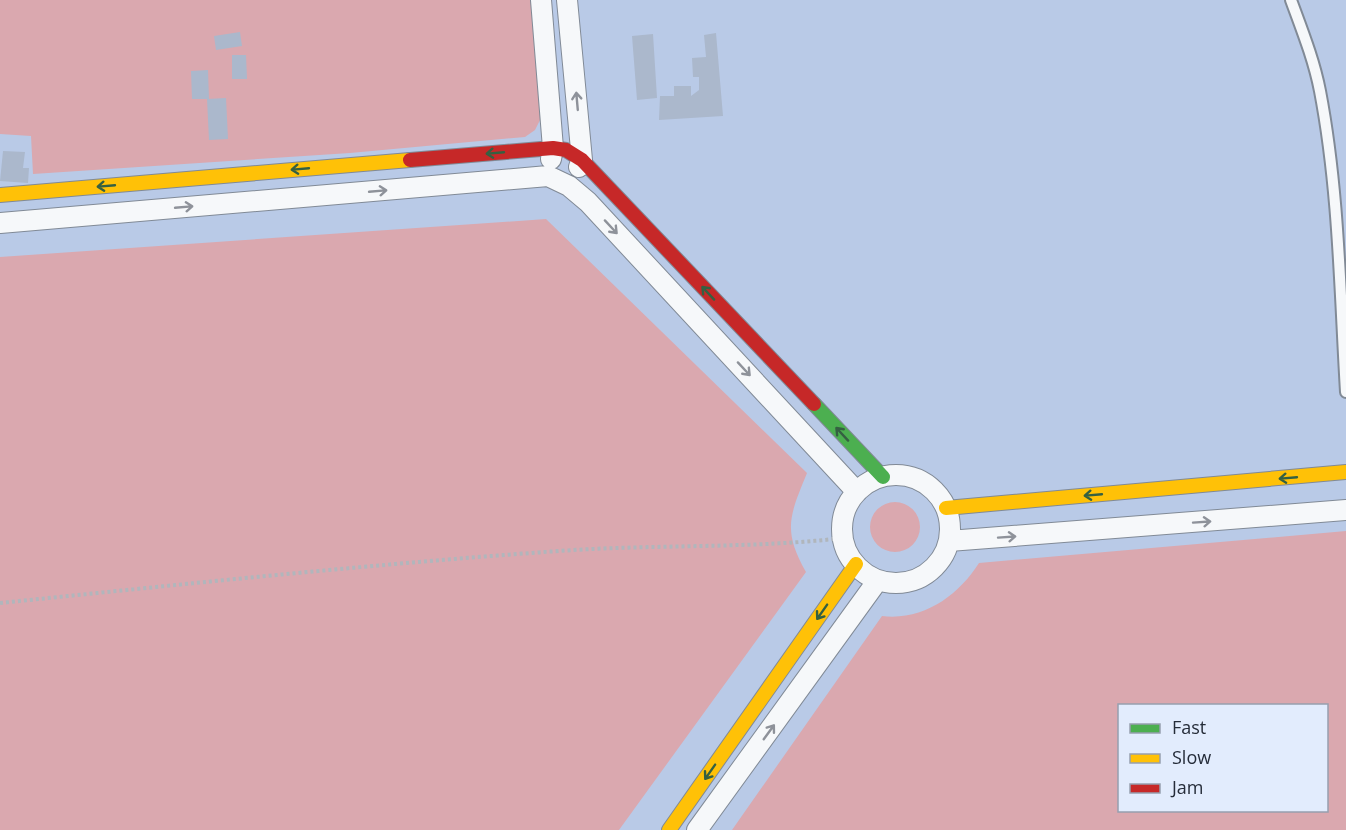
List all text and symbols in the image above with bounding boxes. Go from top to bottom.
one-way arrow [571,92,582,112]
one-way arrow [485,148,505,159]
one-way arrow [291,164,311,175]
one-way arrow [97,181,116,192]
one-way arrow [368,185,388,196]
one-way arrow [173,201,193,212]
one-way arrow [604,219,618,234]
one-way arrow [701,285,715,300]
one-way arrow [737,362,751,377]
one-way arrow [835,427,850,442]
one-way arrow [1278,472,1298,483]
one-way arrow [1084,490,1104,501]
one-way arrow [1191,516,1211,527]
one-way arrow [997,531,1017,542]
one-way arrow [816,604,828,620]
legend [1118,704,1328,812]
text: Fast [1172,715,1206,739]
one-way arrow [763,724,775,740]
text: Slow [1172,745,1211,769]
one-way arrow [704,763,716,779]
text: Jam [1170,775,1204,799]

